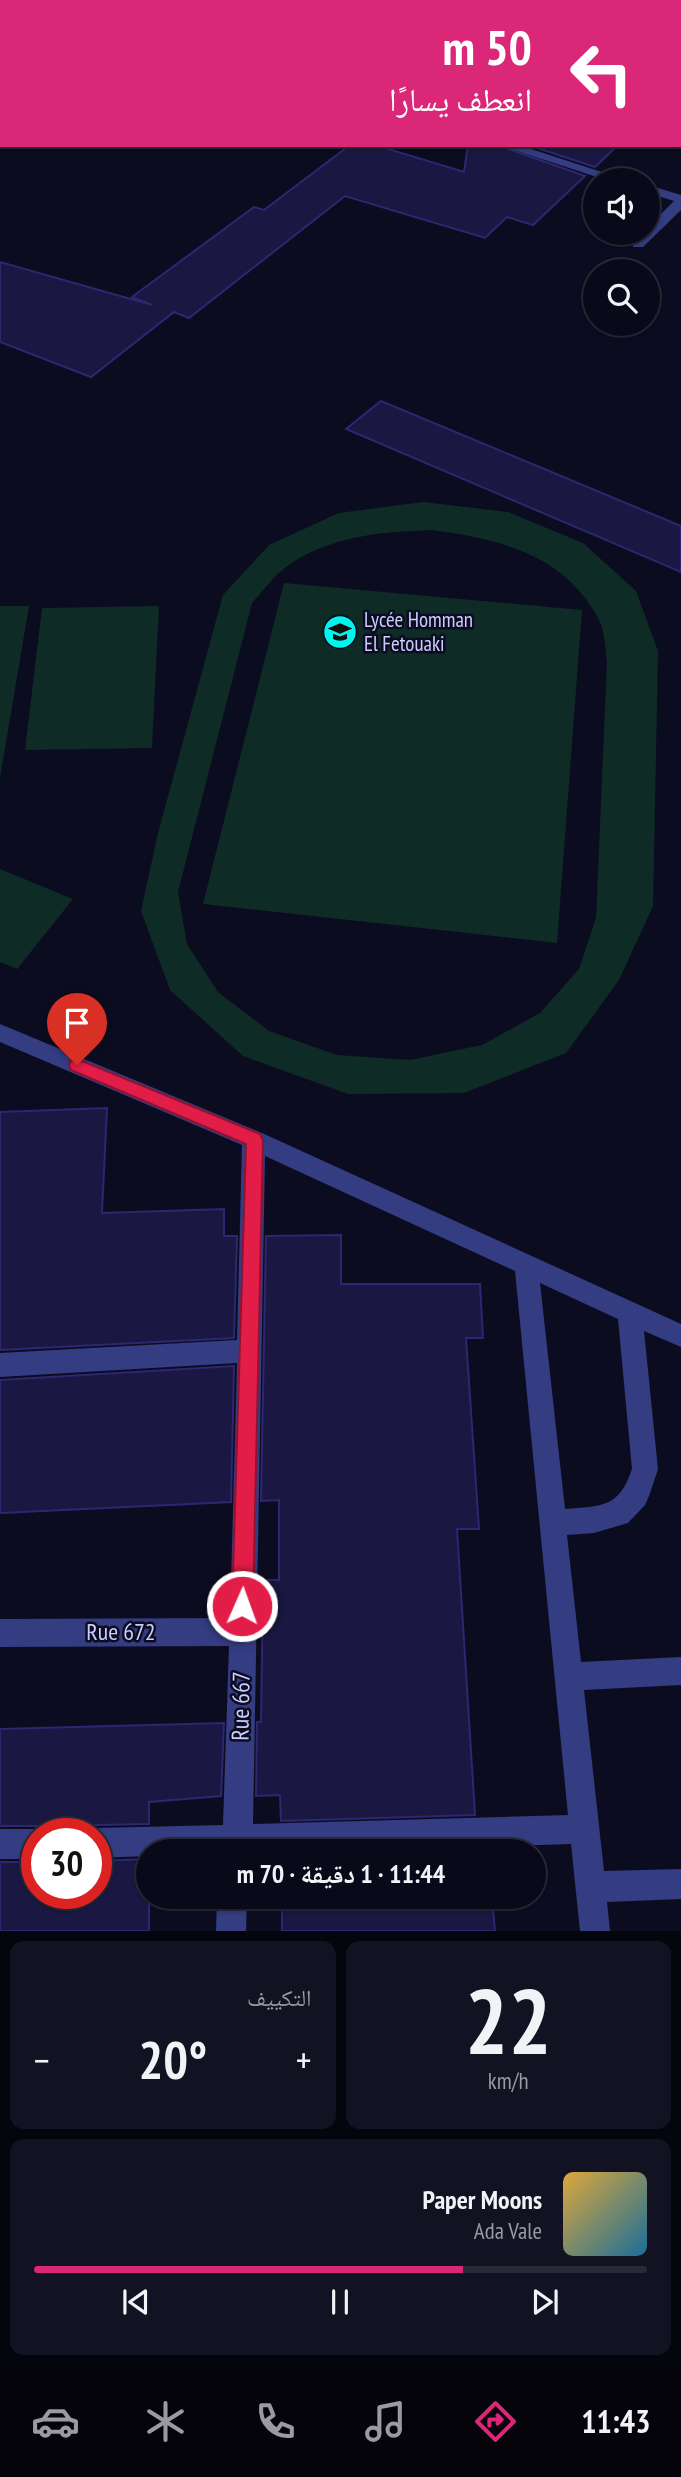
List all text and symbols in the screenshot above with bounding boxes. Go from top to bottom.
text: 50 m [443,15,532,79]
icon: left [556,28,647,119]
text: انعطف يسارًا [389,78,532,120]
map controls [583,168,660,336]
button: sound [583,168,660,245]
button: search [583,259,660,336]
place label: Lycée Homman El Fetouaki [364,606,473,657]
school or university icon: Lycée Homman El Fetouaki [321,613,359,651]
pin [47,993,107,1065]
icon: arrive [58,1004,96,1042]
position arrow [205,1569,279,1643]
street label: Rue 672 [86,1616,156,1647]
street label: Rue 667 [224,1671,257,1741]
speed limit sign: 30 [21,1818,112,1909]
text: 11:44 · 1 دقيقة · 70 m [237,1857,445,1890]
text: 22 [465,1961,552,2079]
text: التكييف [247,1983,312,2012]
text: 20° [138,2026,207,2093]
text: − [34,2035,50,2084]
text: + [296,2035,311,2084]
text: km/h [488,2066,529,2095]
text: Paper Moons [423,2183,542,2216]
text: Ada Vale [474,2216,542,2245]
icon: previous [117,2283,155,2321]
icon: pause [321,2283,359,2321]
icon: next [526,2283,564,2321]
icon: car [31,2397,80,2446]
icon: climate [141,2397,190,2446]
icon: phone [251,2397,300,2446]
icon: music [361,2397,410,2446]
icon: directions [471,2397,520,2446]
text: 11:43 [581,2400,650,2442]

